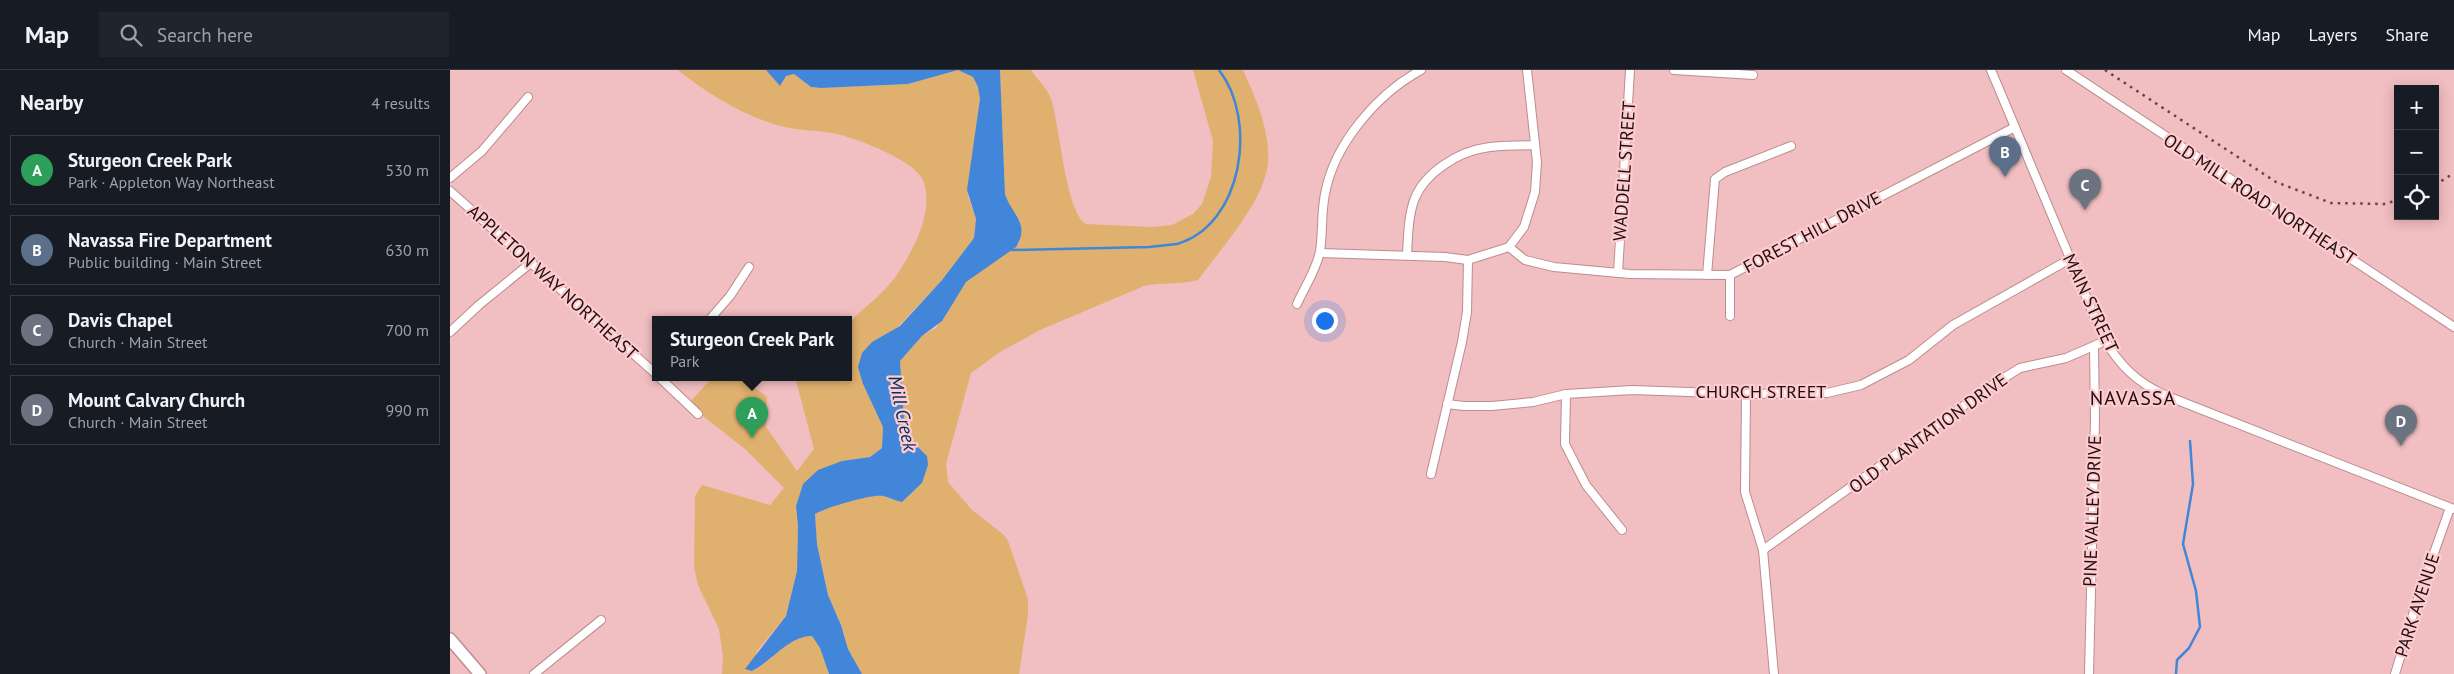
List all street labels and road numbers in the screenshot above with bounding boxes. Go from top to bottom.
street label: WADDELL STREET [1608,100,1640,242]
street label: OLD MILL ROAD NORTHEAST [2159,128,2361,270]
street label: FOREST HILL DRIVE [1739,186,1885,278]
street label: APPLETON WAY NORTHEAST [463,199,643,365]
street label: MAIN STREET [2058,250,2124,356]
street label: OLD PLANTATION DRIVE [1844,368,2012,498]
street label: CHURCH STREET [1696,380,1826,403]
street label: PINE VALLEY DRIVE [2078,435,2106,587]
street label: PARK AVENUE [2389,550,2445,660]

